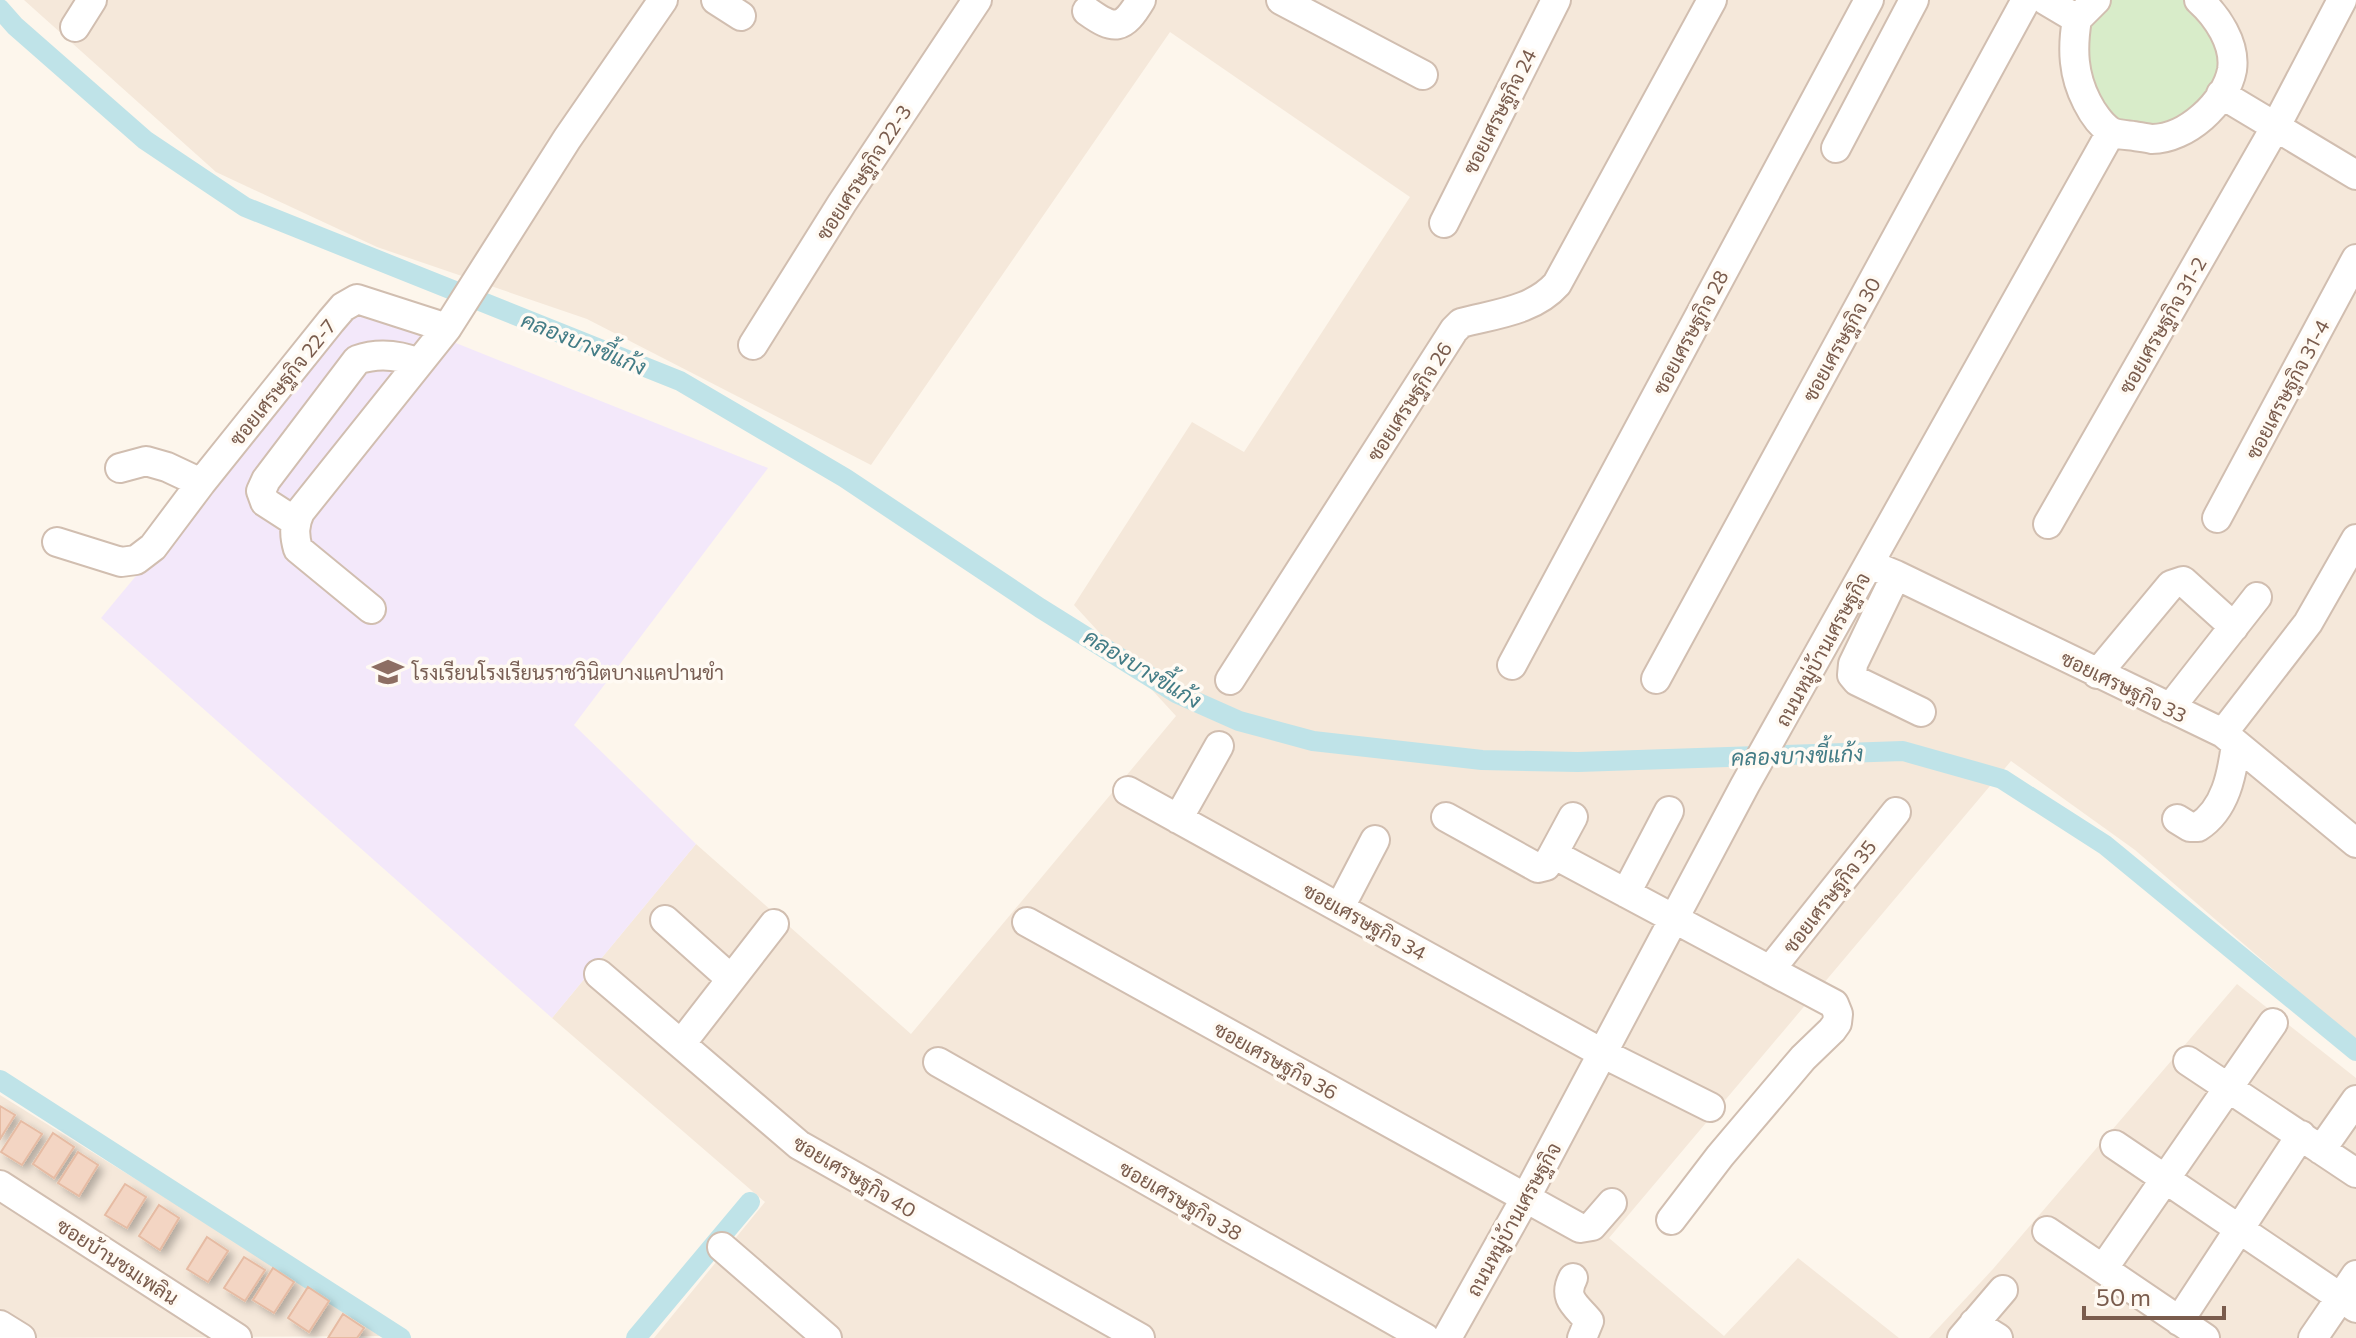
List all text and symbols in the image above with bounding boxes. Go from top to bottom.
street label: ซอยเศรษฐกิจ 24 [1457,45,1543,178]
street label: ซอยเศรษฐกิจ 22-3 [810,100,917,245]
street label: ซอยเศรษฐกิจ 31-2 [2113,252,2213,399]
street label: ซอยเศรษฐกิจ 28 [1647,266,1735,399]
street label: ซอยเศรษฐกิจ 30 [1797,273,1887,406]
water label: คลองบางขี้แก้ง [518,301,652,380]
street label: ซอยเศรษฐกิจ 22-7 [224,314,342,451]
street label: ซอยเศรษฐกิจ 31-4 [2240,315,2336,464]
street label: ซอยเศรษฐกิจ 26 [1362,337,1458,466]
street label: ถนนหมู่บ้านเศรษฐกิจ [1770,568,1878,732]
water label: คลองบางขี้แก้ง [1079,618,1209,714]
street label: ซอยเศรษฐกิจ 33 [2056,645,2191,729]
school or university icon: โรงเรียนโรงเรียนราชวินิตบางแคปานขำ [371,655,405,689]
place label: โรงเรียนโรงเรียนราชวินิตบางแคปานขำ [411,660,724,684]
water label: คลองบางขี้แก้ง [1730,734,1864,771]
street label: ซอยเศรษฐกิจ 35 [1777,835,1882,959]
street label: ซอยเศรษฐกิจ 34 [1298,877,1431,967]
street label: ซอยเศรษฐกิจ 36 [1209,1016,1342,1106]
street label: ซอยเศรษฐกิจ 40 [788,1130,921,1224]
street label: ถนนหมู่บ้านเศรษฐกิจ [1461,1138,1569,1302]
street label: ซอยเศรษฐกิจ 38 [1114,1155,1247,1247]
street label: ซอยบ้านชมเพลิน [53,1213,183,1309]
scale bar [2084,1270,2224,1320]
text: 50 m [2096,1282,2151,1311]

